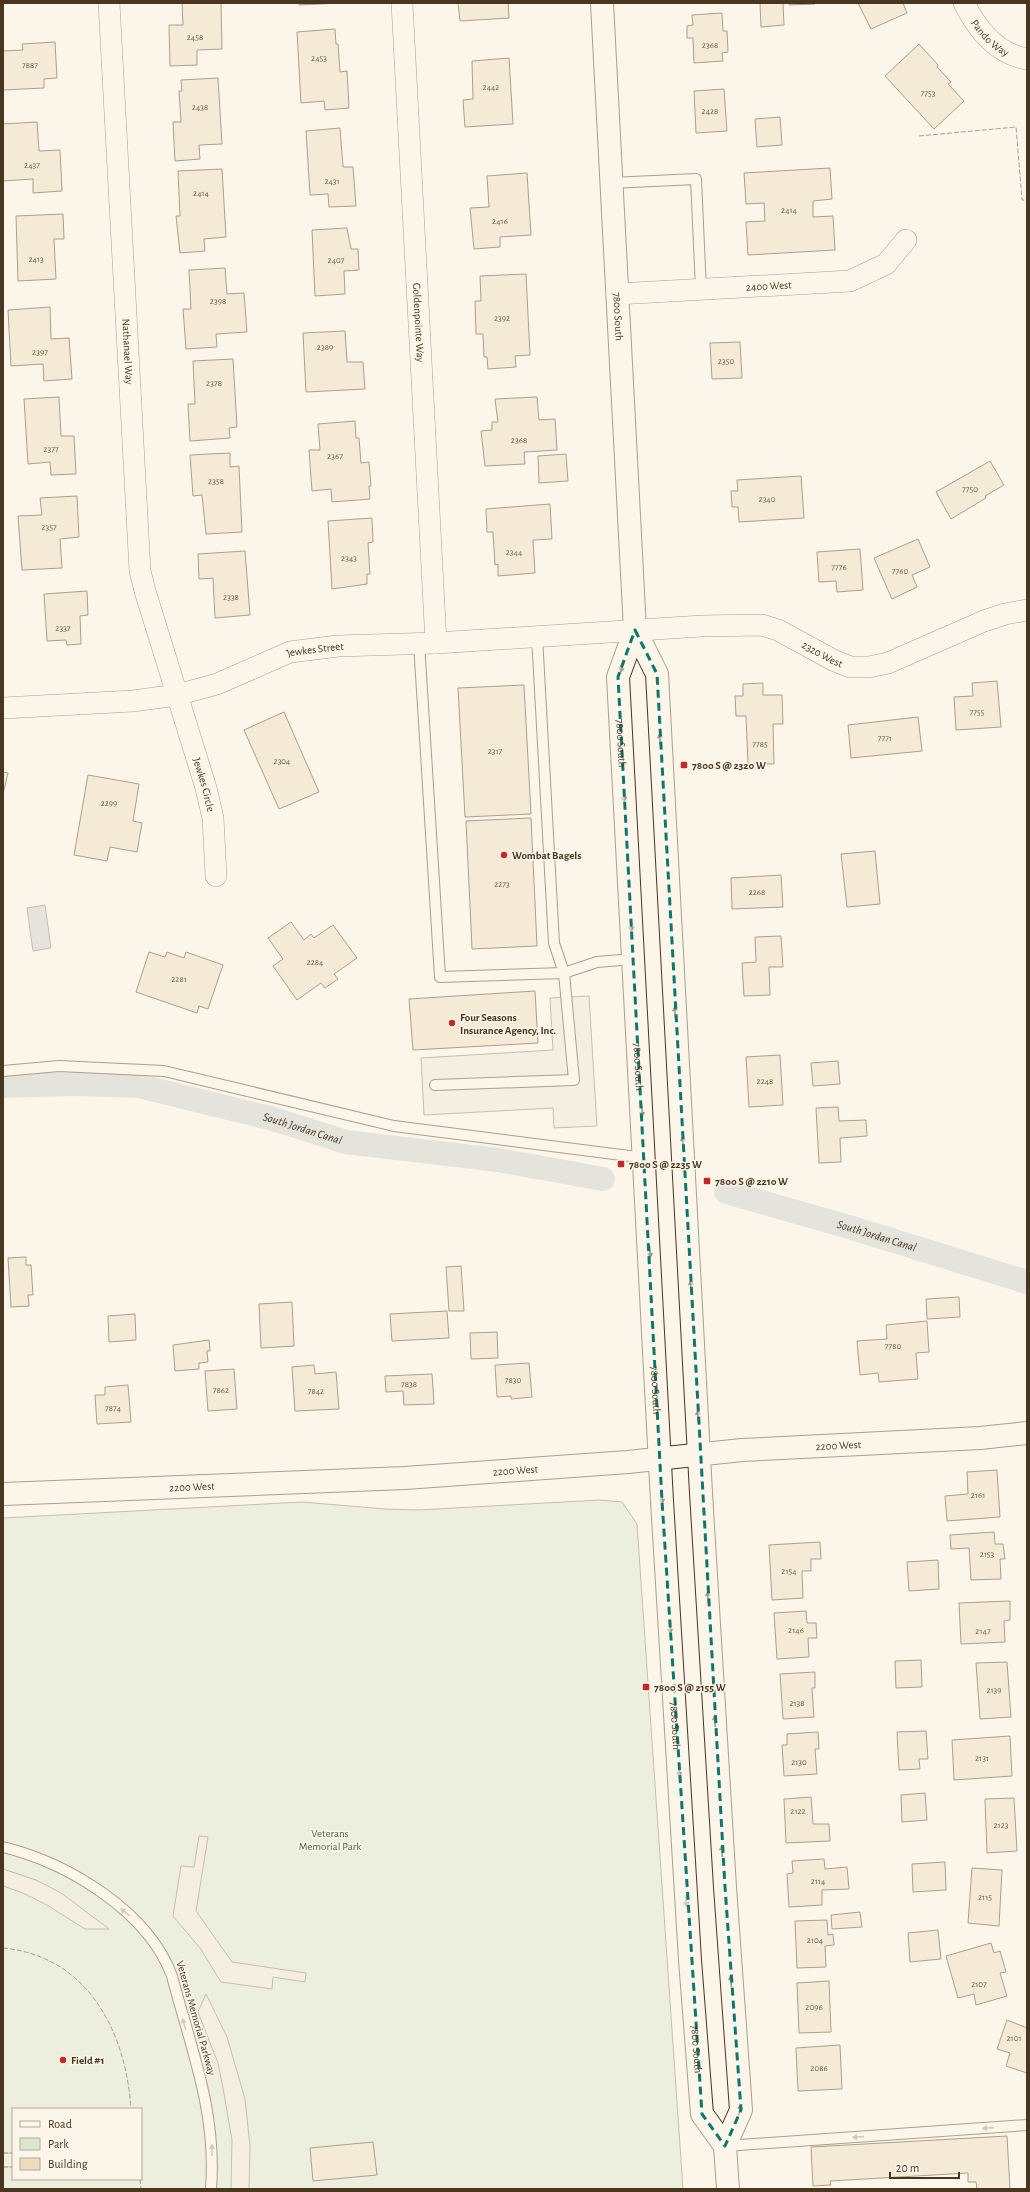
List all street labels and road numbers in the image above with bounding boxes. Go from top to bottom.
street label: Pando Way [969,17,1011,58]
street label: 2400 West [746,279,792,292]
street label: Goldenpointe Way [411,283,427,363]
street label: 7800 South [612,292,625,341]
street label: Nathanael Way [121,318,135,385]
street label: 2320 West [800,639,845,669]
street label: Jewkes Street [285,640,344,658]
street label: 7800 South [615,719,628,768]
street label: Jewkes Circle [191,756,217,813]
street label: 7800 South [632,1042,646,1091]
street label: 7800 South [649,1366,663,1415]
street label: 2200 West [815,1438,862,1452]
street label: 2200 West [492,1463,539,1477]
street label: 2200 West [169,1480,215,1493]
street label: 7800 South [669,1701,683,1750]
street label: Veterans Memorial Parkway [174,1960,218,2077]
street label: 7800 South [690,2024,704,2073]

